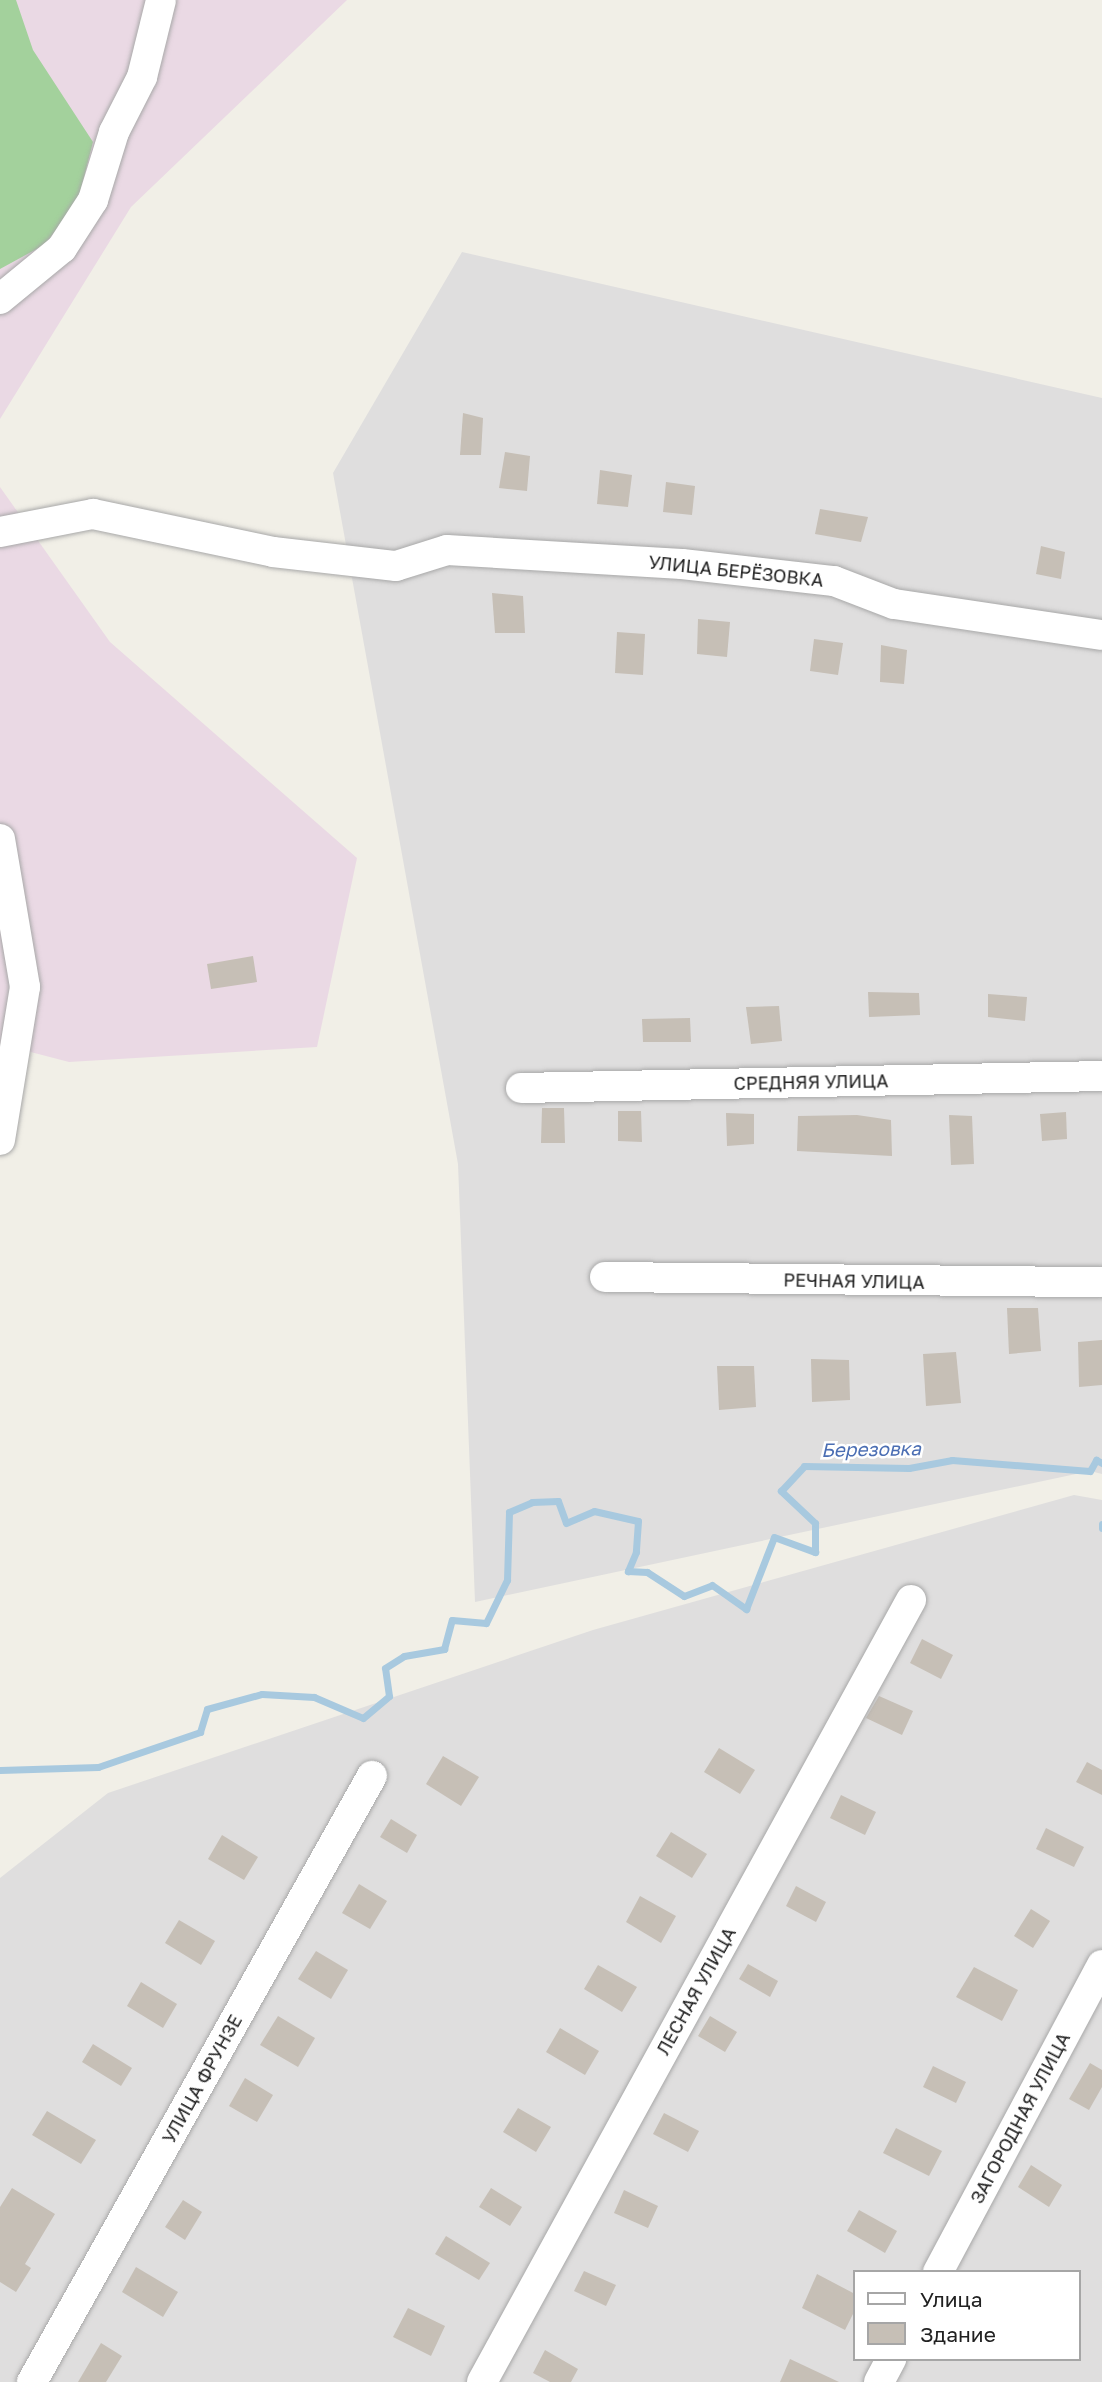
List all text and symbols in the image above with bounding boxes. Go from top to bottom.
street label: УЛИЦА БЕРЁЗОВКА [647,551,825,591]
street label: СРЕДНЯЯ УЛИЦА [733,1070,889,1094]
street label: РЕЧНАЯ УЛИЦА [783,1269,925,1293]
water label: Березовка [821,1437,921,1461]
street label: ЛЕСНАЯ УЛИЦА [652,1923,740,2059]
street label: УЛИЦА ФРУНЗЕ [158,2011,246,2147]
street label: ЗАГОРОДНАЯ УЛИЦА [966,2029,1074,2207]
legend [853,2270,1081,2361]
text: Улица [920,2286,983,2312]
text: Здание [920,2321,996,2347]

